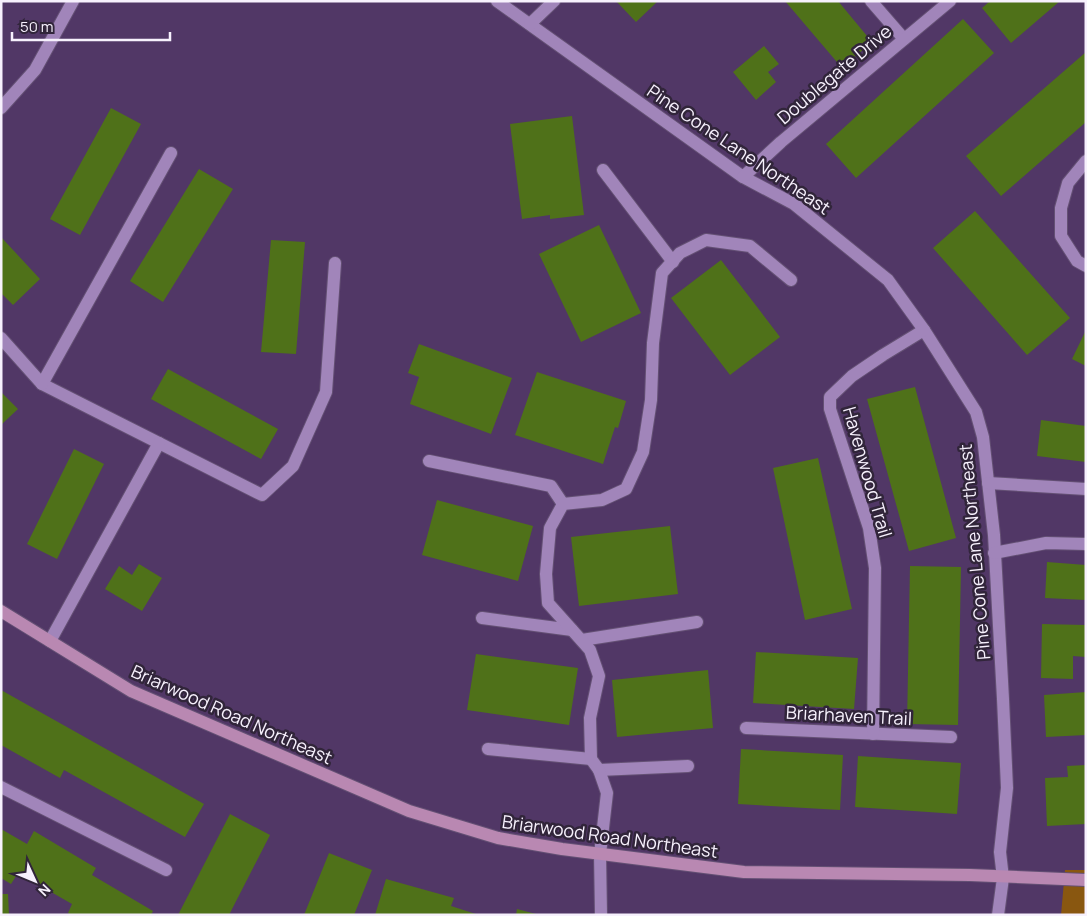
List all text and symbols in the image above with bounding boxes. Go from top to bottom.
scale bar [12,10,170,42]
text: 50 m [20,16,54,37]
street label: Doublegate Drive [772,19,896,129]
street label: Pine Cone Lane Northeast [643,79,835,219]
street label: Havenwood Trail [838,404,898,540]
street label: Pine Cone Lane Northeast [953,443,995,661]
street label: Briarwood Road Northeast [128,659,336,769]
street label: Briarhaven Trail [785,700,913,730]
street label: Briarwood Road Northeast [500,809,720,863]
north arrow [10,856,60,906]
text: N [34,880,55,901]

